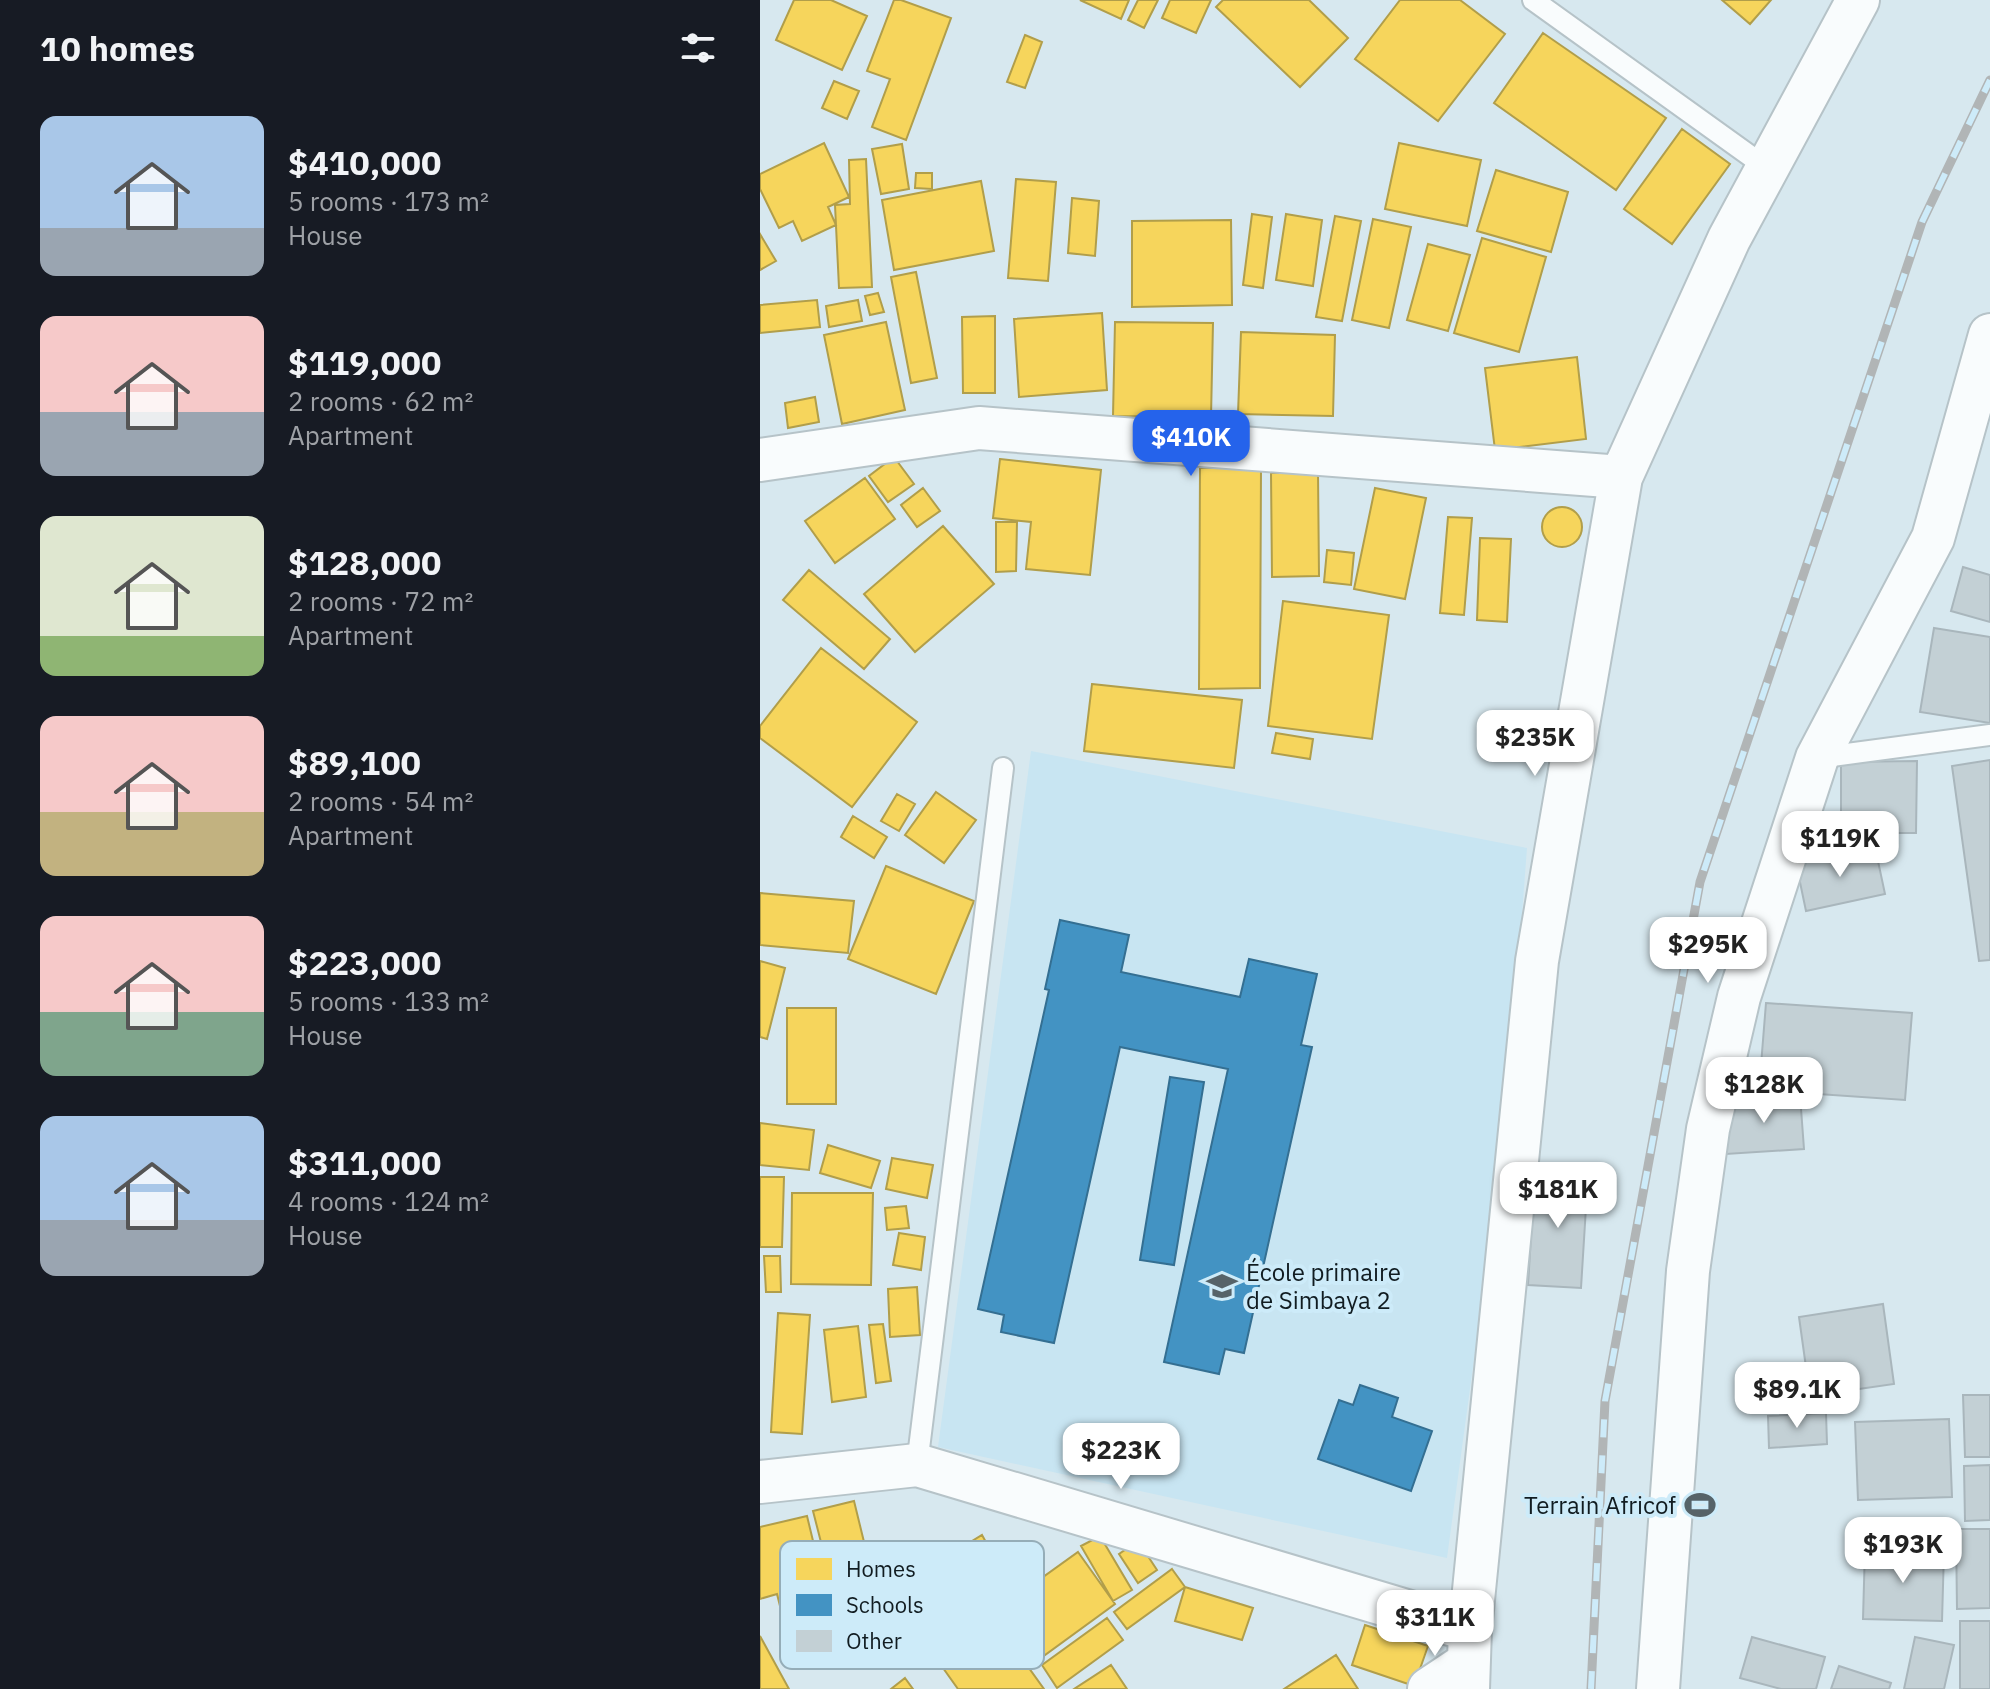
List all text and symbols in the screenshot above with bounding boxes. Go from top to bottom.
text: 10 homes [40,26,195,70]
icon: filters [676,26,720,70]
text: $410,000 [288,140,441,184]
icon: home [104,148,200,244]
text: 5 rooms · 173 m² [288,184,489,218]
text: House [288,218,363,252]
text: $119,000 [288,340,441,384]
icon: home [104,348,200,444]
text: 2 rooms · 62 m² [288,384,473,418]
pin: $410K [1135,410,1247,478]
text: Apartment [288,418,413,452]
text: $410K [1151,419,1231,453]
text: $128,000 [288,540,441,584]
icon: home [104,548,200,644]
text: 2 rooms · 72 m² [288,584,473,618]
text: Apartment [288,618,413,652]
pin: $235K [1479,710,1591,778]
text: $235K [1495,719,1575,753]
text: $89,100 [288,740,421,784]
icon: home [104,748,200,844]
text: 2 rooms · 54 m² [288,784,473,818]
pin: $119K [1784,811,1896,879]
text: Apartment [288,818,413,852]
text: $119K [1800,820,1880,854]
pin: $295K [1652,917,1764,985]
text: $295K [1668,926,1748,960]
text: $223,000 [288,940,441,984]
icon: home [104,948,200,1044]
text: 5 rooms · 133 m² [288,984,489,1018]
text: House [288,1018,363,1052]
pin: $128K [1708,1057,1820,1125]
text: $128K [1724,1066,1804,1100]
text: $311,000 [288,1140,441,1184]
icon: home [104,1148,200,1244]
pin: $181K [1502,1162,1614,1230]
text: $181K [1518,1171,1598,1205]
text: 4 rooms · 124 m² [288,1184,489,1218]
text: House [288,1218,363,1252]
place label: École primaire de Simbaya 2 [1246,1256,1401,1316]
school or university icon: École primaire de Simbaya 2 [1205,1269,1239,1303]
pin: $89.1K [1732,1362,1862,1430]
text: $89.1K [1753,1371,1841,1405]
pin: $223K [1065,1423,1177,1491]
text: $223K [1081,1432,1161,1466]
sports icon: Terrain Africof [1683,1488,1717,1522]
place label: Terrain Africof [1524,1489,1676,1521]
pin: $193K [1847,1517,1959,1585]
text: $193K [1863,1526,1943,1560]
legend [780,1541,1044,1669]
text: Homes [846,1554,916,1583]
text: Schools [846,1590,924,1619]
pin: $311K [1379,1590,1491,1658]
text: $311K [1395,1599,1475,1633]
text: Other [846,1626,902,1655]

